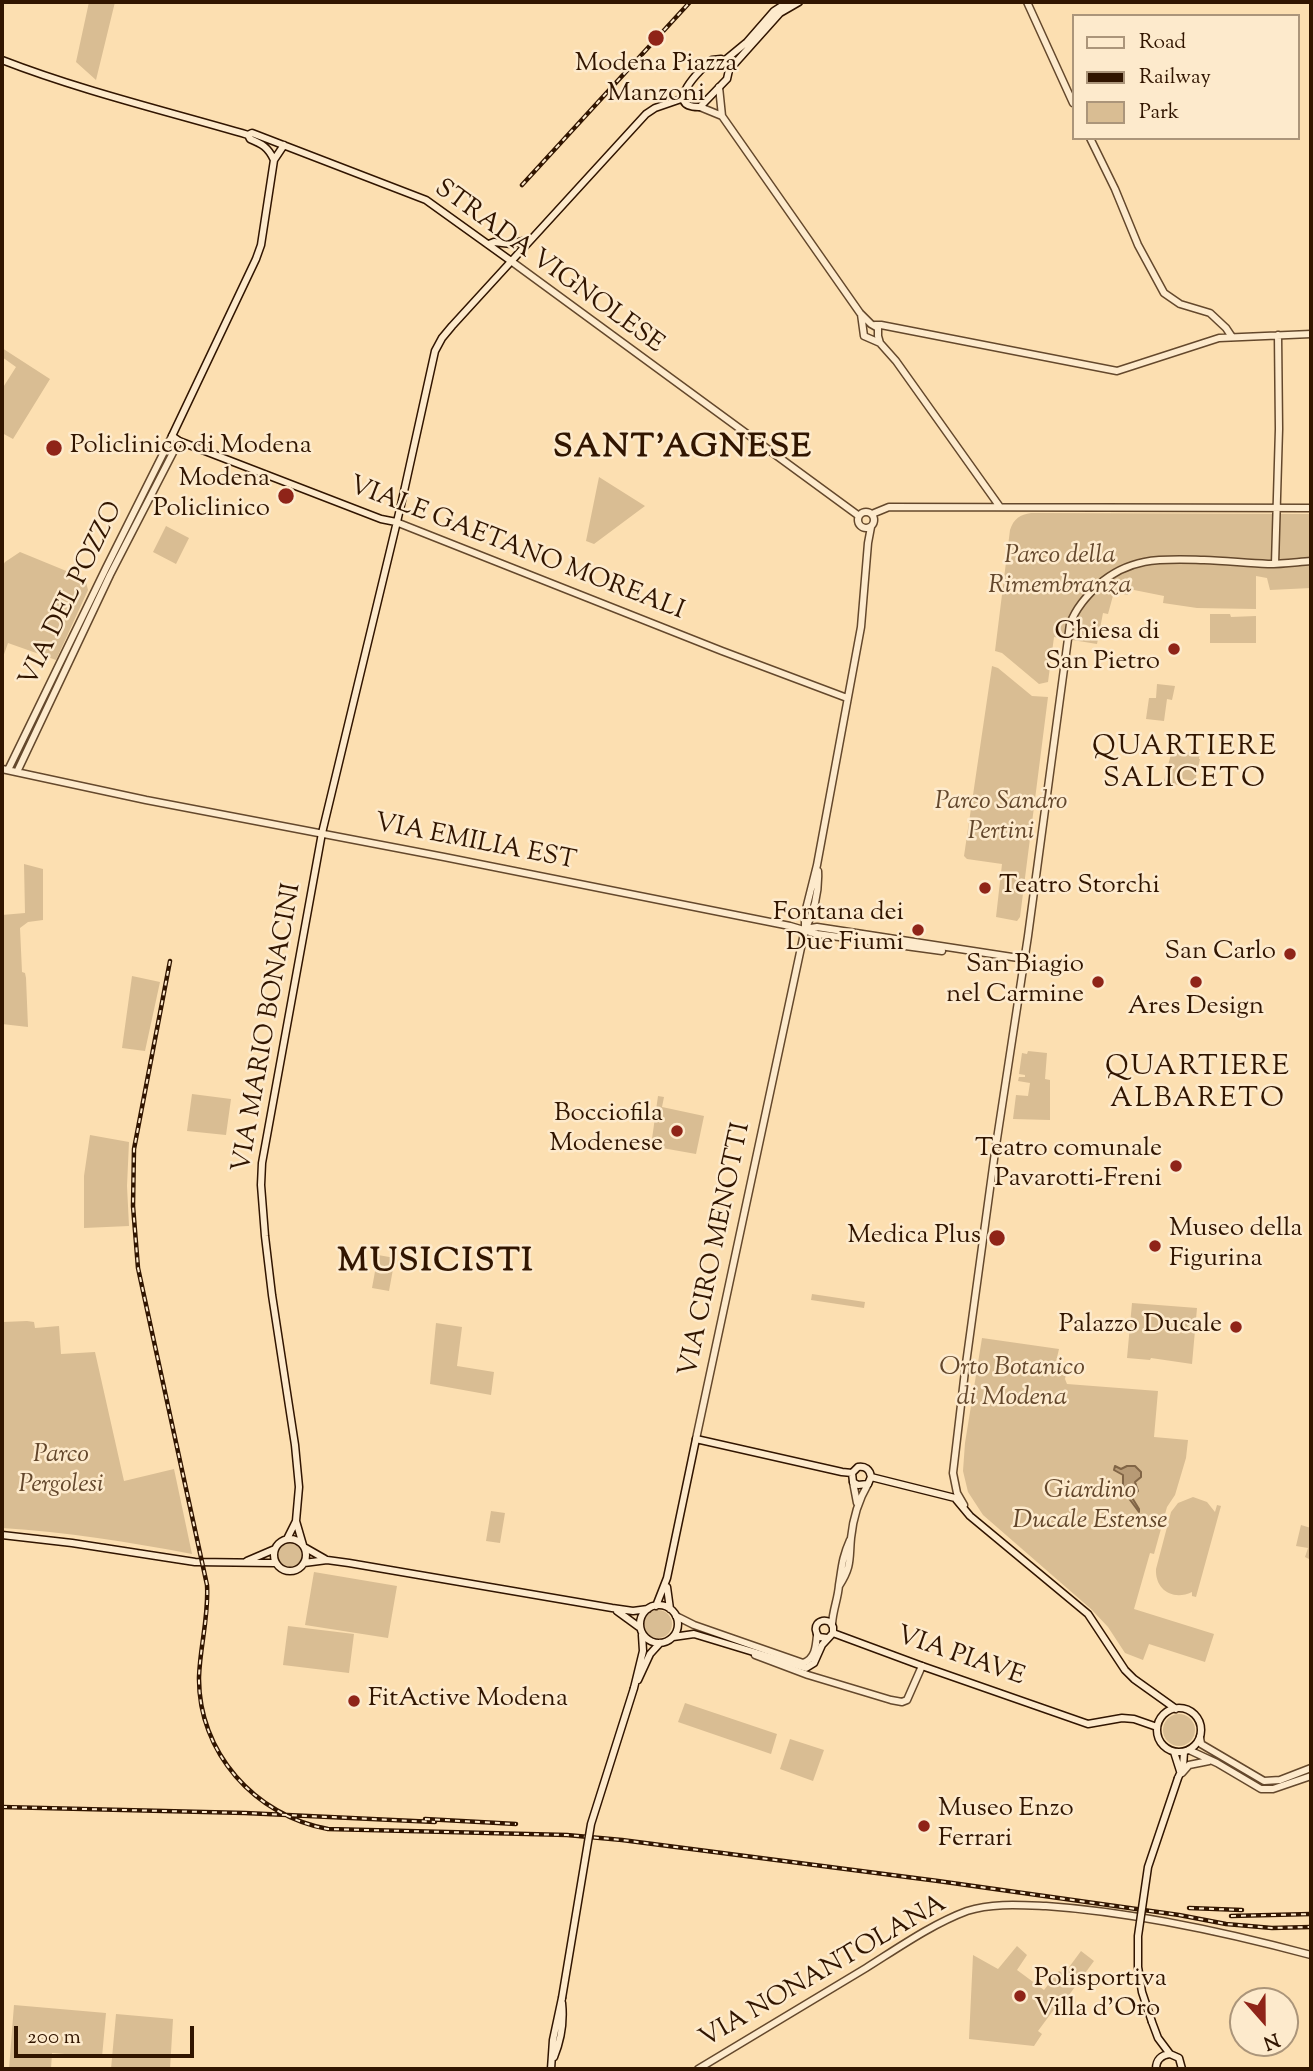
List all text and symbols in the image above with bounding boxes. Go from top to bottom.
legend [1072,14,1299,140]
marker: Modena Piazza Manzoni [646,28,666,48]
text: Road [1139,28,1186,58]
place label: Modena Piazza Manzoni [575,50,737,112]
text: Railway [1139,63,1211,93]
text: Park [1139,98,1179,128]
street label: STRADA VIGNOLESE [427,174,669,362]
district label: SANT'AGNESE [554,430,812,470]
place label: Policlinico di Modena [70,432,312,464]
marker: Policlinico di Modena [44,438,64,458]
place label: Modena Policlinico [153,465,270,526]
street label: VIALE GAETANO MOREALI [344,472,688,628]
marker: Modena Policlinico [276,486,296,506]
street label: VIA DEL POZZO [15,497,131,693]
park label: Parco della Rimembranza [988,542,1132,604]
place label: Chiesa di San Pietro [1045,618,1160,680]
marker: Chiesa di San Pietro [1166,641,1182,657]
district label: QUARTIERE SALICETO [1093,732,1277,798]
park label: Parco Sandro Pertini [935,788,1067,850]
street label: VIA EMILIA EST [372,809,578,879]
place label: Teatro Storchi [999,872,1160,904]
marker: Teatro Storchi [977,880,993,896]
street label: VIA MARIO BONACINI [228,881,310,1175]
place label: Fontana dei Due Fiumi [773,899,904,960]
marker: Fontana dei Due Fiumi [910,922,926,938]
place label: San Carlo [1165,938,1276,970]
marker: San Carlo [1282,946,1298,962]
place label: San Biagio nel Carmine [946,951,1084,1012]
marker: San Biagio nel Carmine [1090,974,1106,990]
marker: Ares Design [1188,974,1204,990]
place label: Ares Design [1128,993,1264,1025]
district label: QUARTIERE ALBARETO [1106,1052,1290,1118]
place label: Bocciofila Modenese [549,1100,663,1162]
street label: VIA CIRO MENOTTI [675,1120,759,1380]
marker: Bocciofila Modenese [669,1123,685,1139]
place label: Teatro comunale Pavarotti-Freni [975,1135,1162,1196]
marker: Teatro comunale Pavarotti-Freni [1168,1158,1184,1174]
place label: Museo della Figurina [1169,1215,1302,1276]
place label: Medica Plus [847,1222,981,1254]
marker: Medica Plus [987,1228,1007,1248]
marker: Museo della Figurina [1147,1238,1163,1254]
district label: MUSICISTI [339,1244,533,1284]
place label: Palazzo Ducale [1059,1311,1222,1343]
marker: Palazzo Ducale [1228,1319,1244,1335]
park label: Orto Botanico di Modena [939,1354,1085,1416]
park label: Parco Pergolesi [19,1441,103,1502]
park label: Giardino Ducale Estense [1012,1477,1168,1538]
street label: VIA PIAVE [892,1622,1028,1694]
place label: FitActive Modena [368,1685,568,1717]
marker: FitActive Modena [346,1693,362,1709]
place label: Museo Enzo Ferrari [938,1795,1074,1856]
marker: Museo Enzo Ferrari [916,1818,932,1834]
street label: VIA NONANTOLANA [695,1890,953,2056]
place label: Polisportiva Villa d’Oro [1034,1965,1167,2026]
north arrow [1229,1987,1299,2057]
marker: Polisportiva Villa d’Oro [1012,1988,1028,2004]
scale bar [18,2011,198,2056]
text: 200 m [27,2023,81,2053]
text: N [1259,2025,1283,2056]

